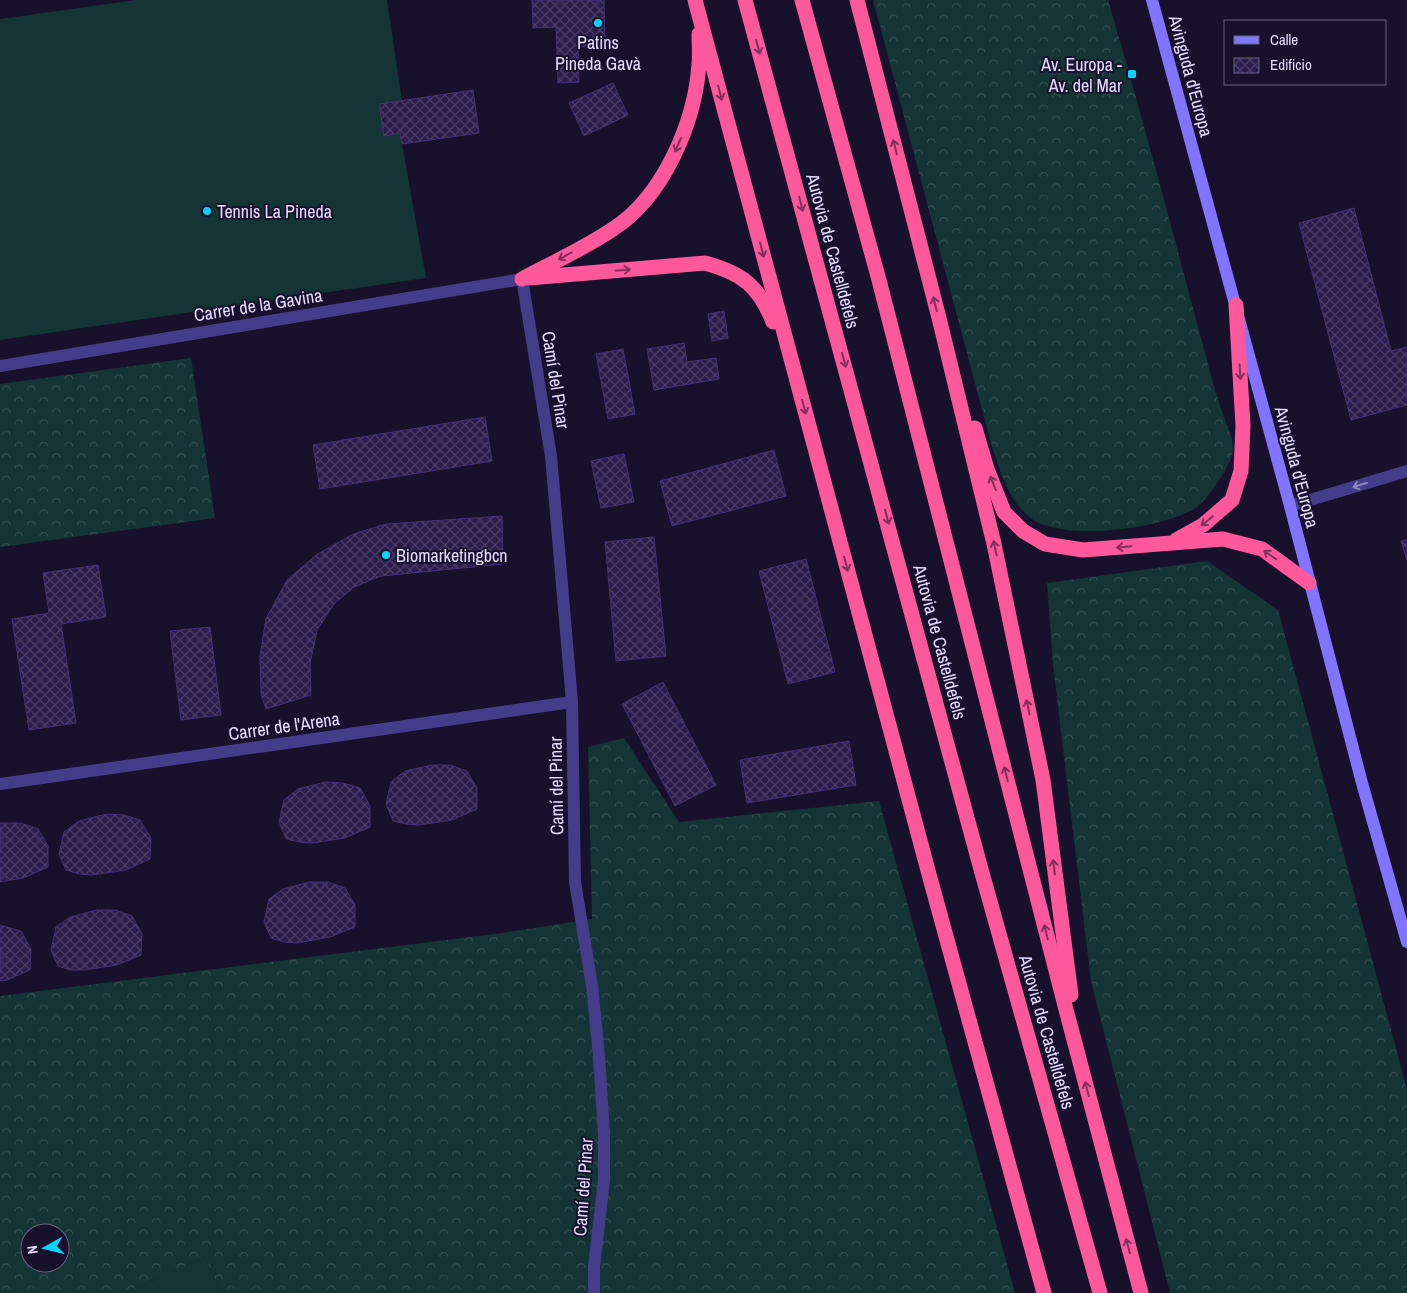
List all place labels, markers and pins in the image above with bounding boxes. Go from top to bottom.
marker: Patins Pineda Gavà [592,17,604,29]
place label: Patins Pineda Gavà [555,30,641,76]
place label: Av. Europa - Av. del Mar [1040,52,1122,98]
marker: Av. Europa - Av. del Mar [1126,68,1138,80]
place label: Tennis La Pineda [217,199,332,224]
marker: Tennis La Pineda [201,205,213,217]
place label: Biomarketingbcn [396,543,508,568]
marker: Biomarketingbcn [380,549,392,561]

